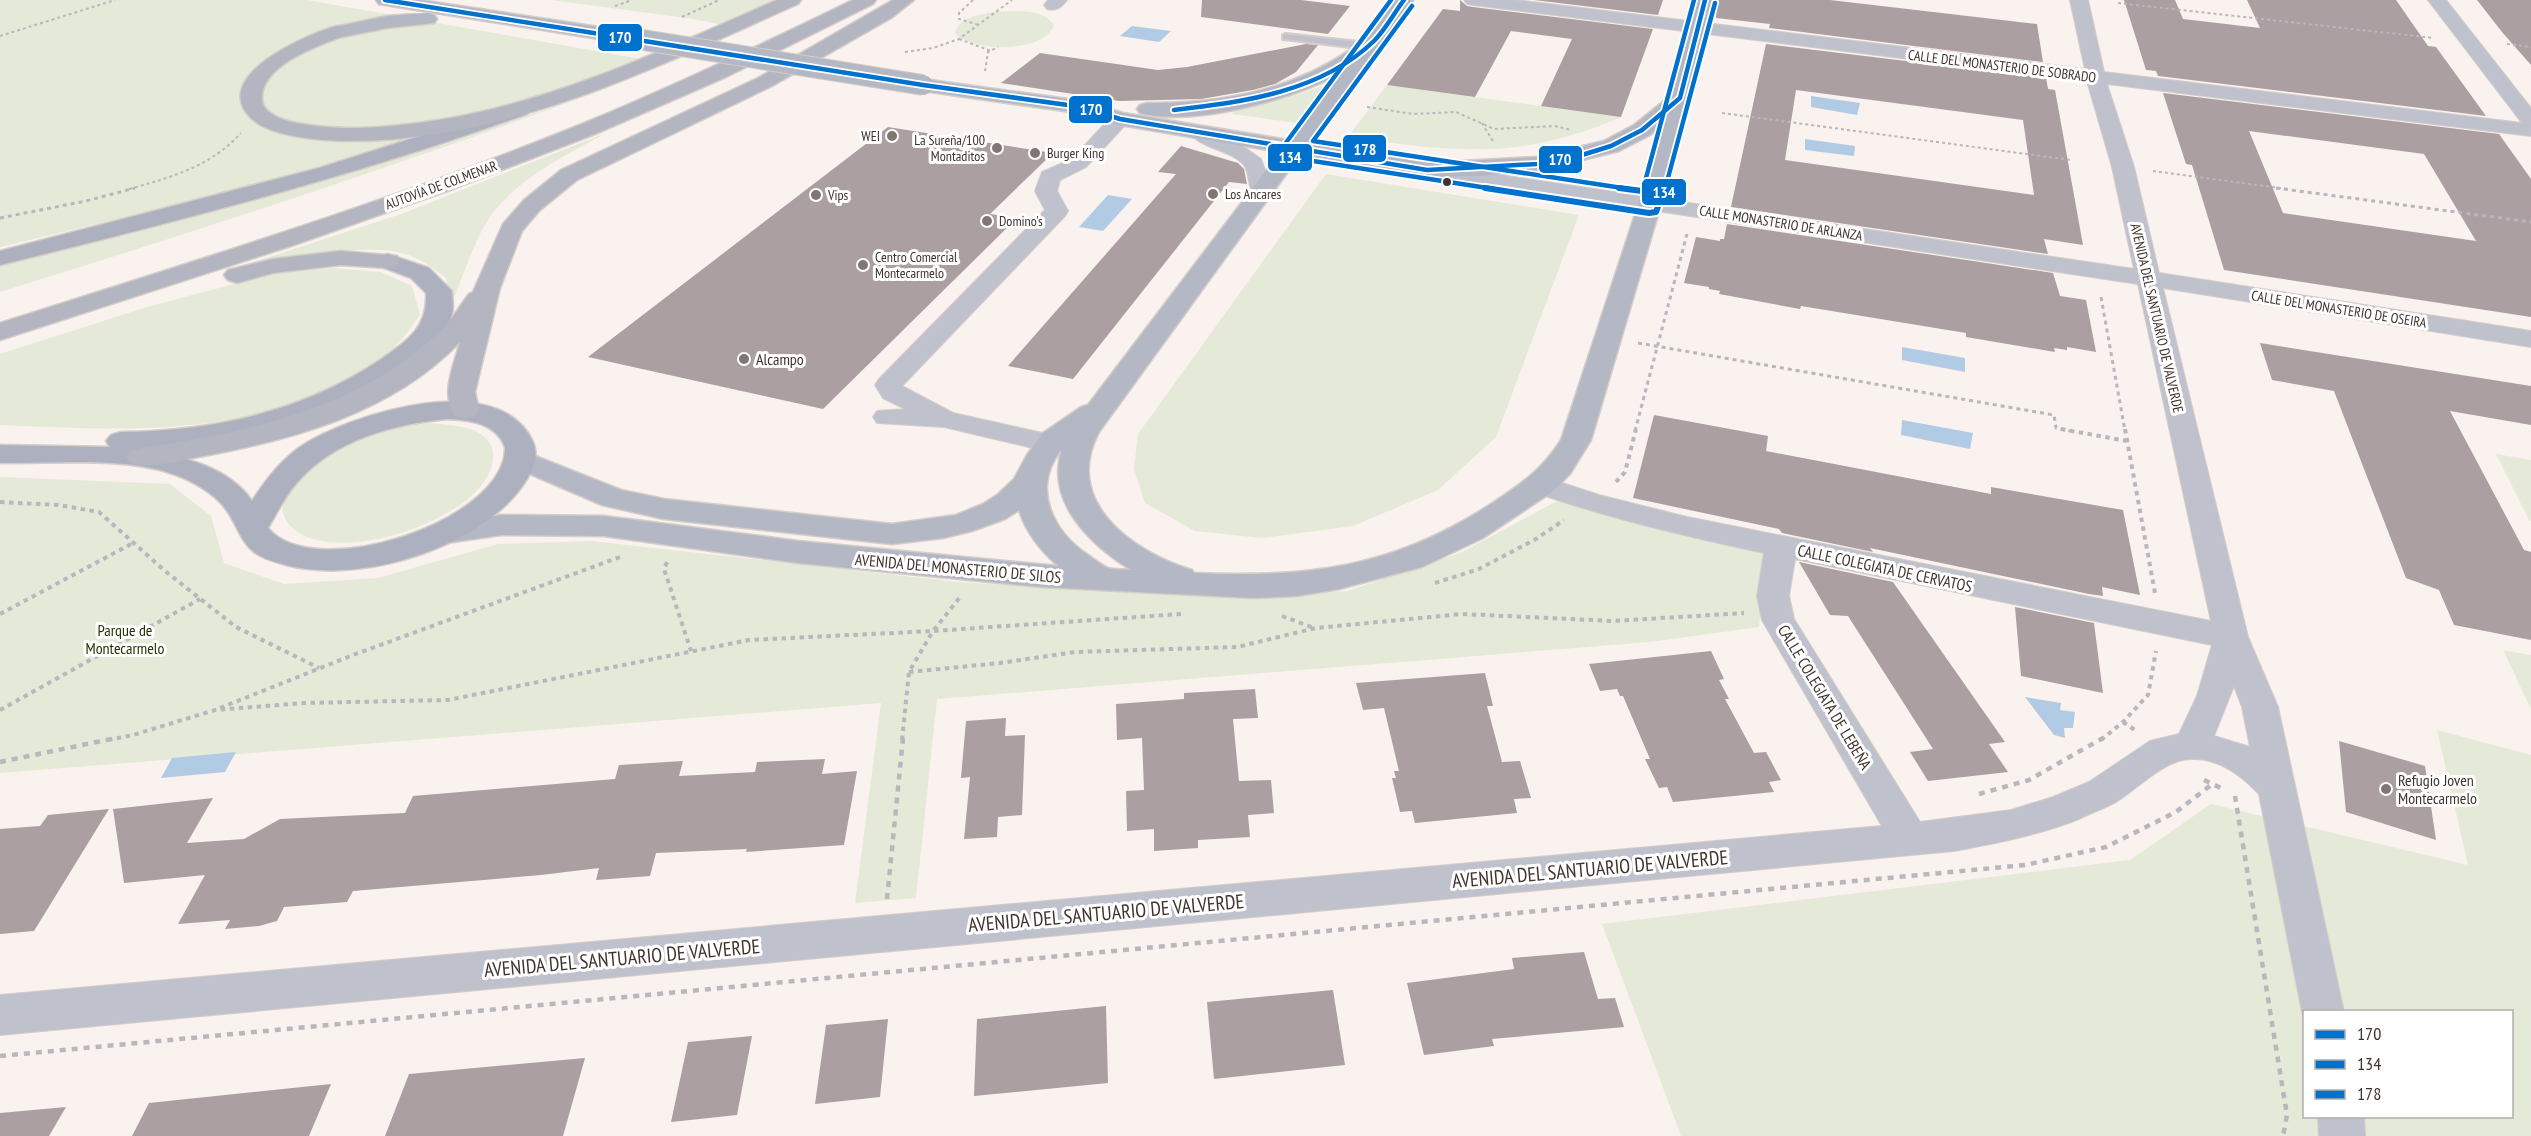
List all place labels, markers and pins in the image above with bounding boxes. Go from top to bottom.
place label: WEI [861,127,880,145]
marker: WEI [885,129,899,143]
place label: La Sureña/100 Montaditos [914,131,985,165]
marker: La Sureña/100 Montaditos [990,141,1004,155]
place label: Burger King [1047,144,1104,162]
marker: Burger King [1028,146,1042,160]
unlabelled marker [1441,176,1453,188]
place label: Los Ancares [1225,185,1282,203]
place label: Vips [827,186,849,204]
marker: Los Ancares [1206,187,1220,201]
marker: Vips [809,188,823,202]
place label: Domino's [999,212,1043,230]
marker: Domino's [980,214,994,228]
place label: Centro Comercial Montecarmelo [875,248,958,282]
marker: Centro Comercial Montecarmelo [856,258,870,272]
place label: Alcampo [756,349,804,369]
marker: Alcampo [737,352,751,366]
place label: Refugio Joven Montecarmelo [2398,770,2477,808]
marker: Refugio Joven Montecarmelo [2379,782,2393,796]

